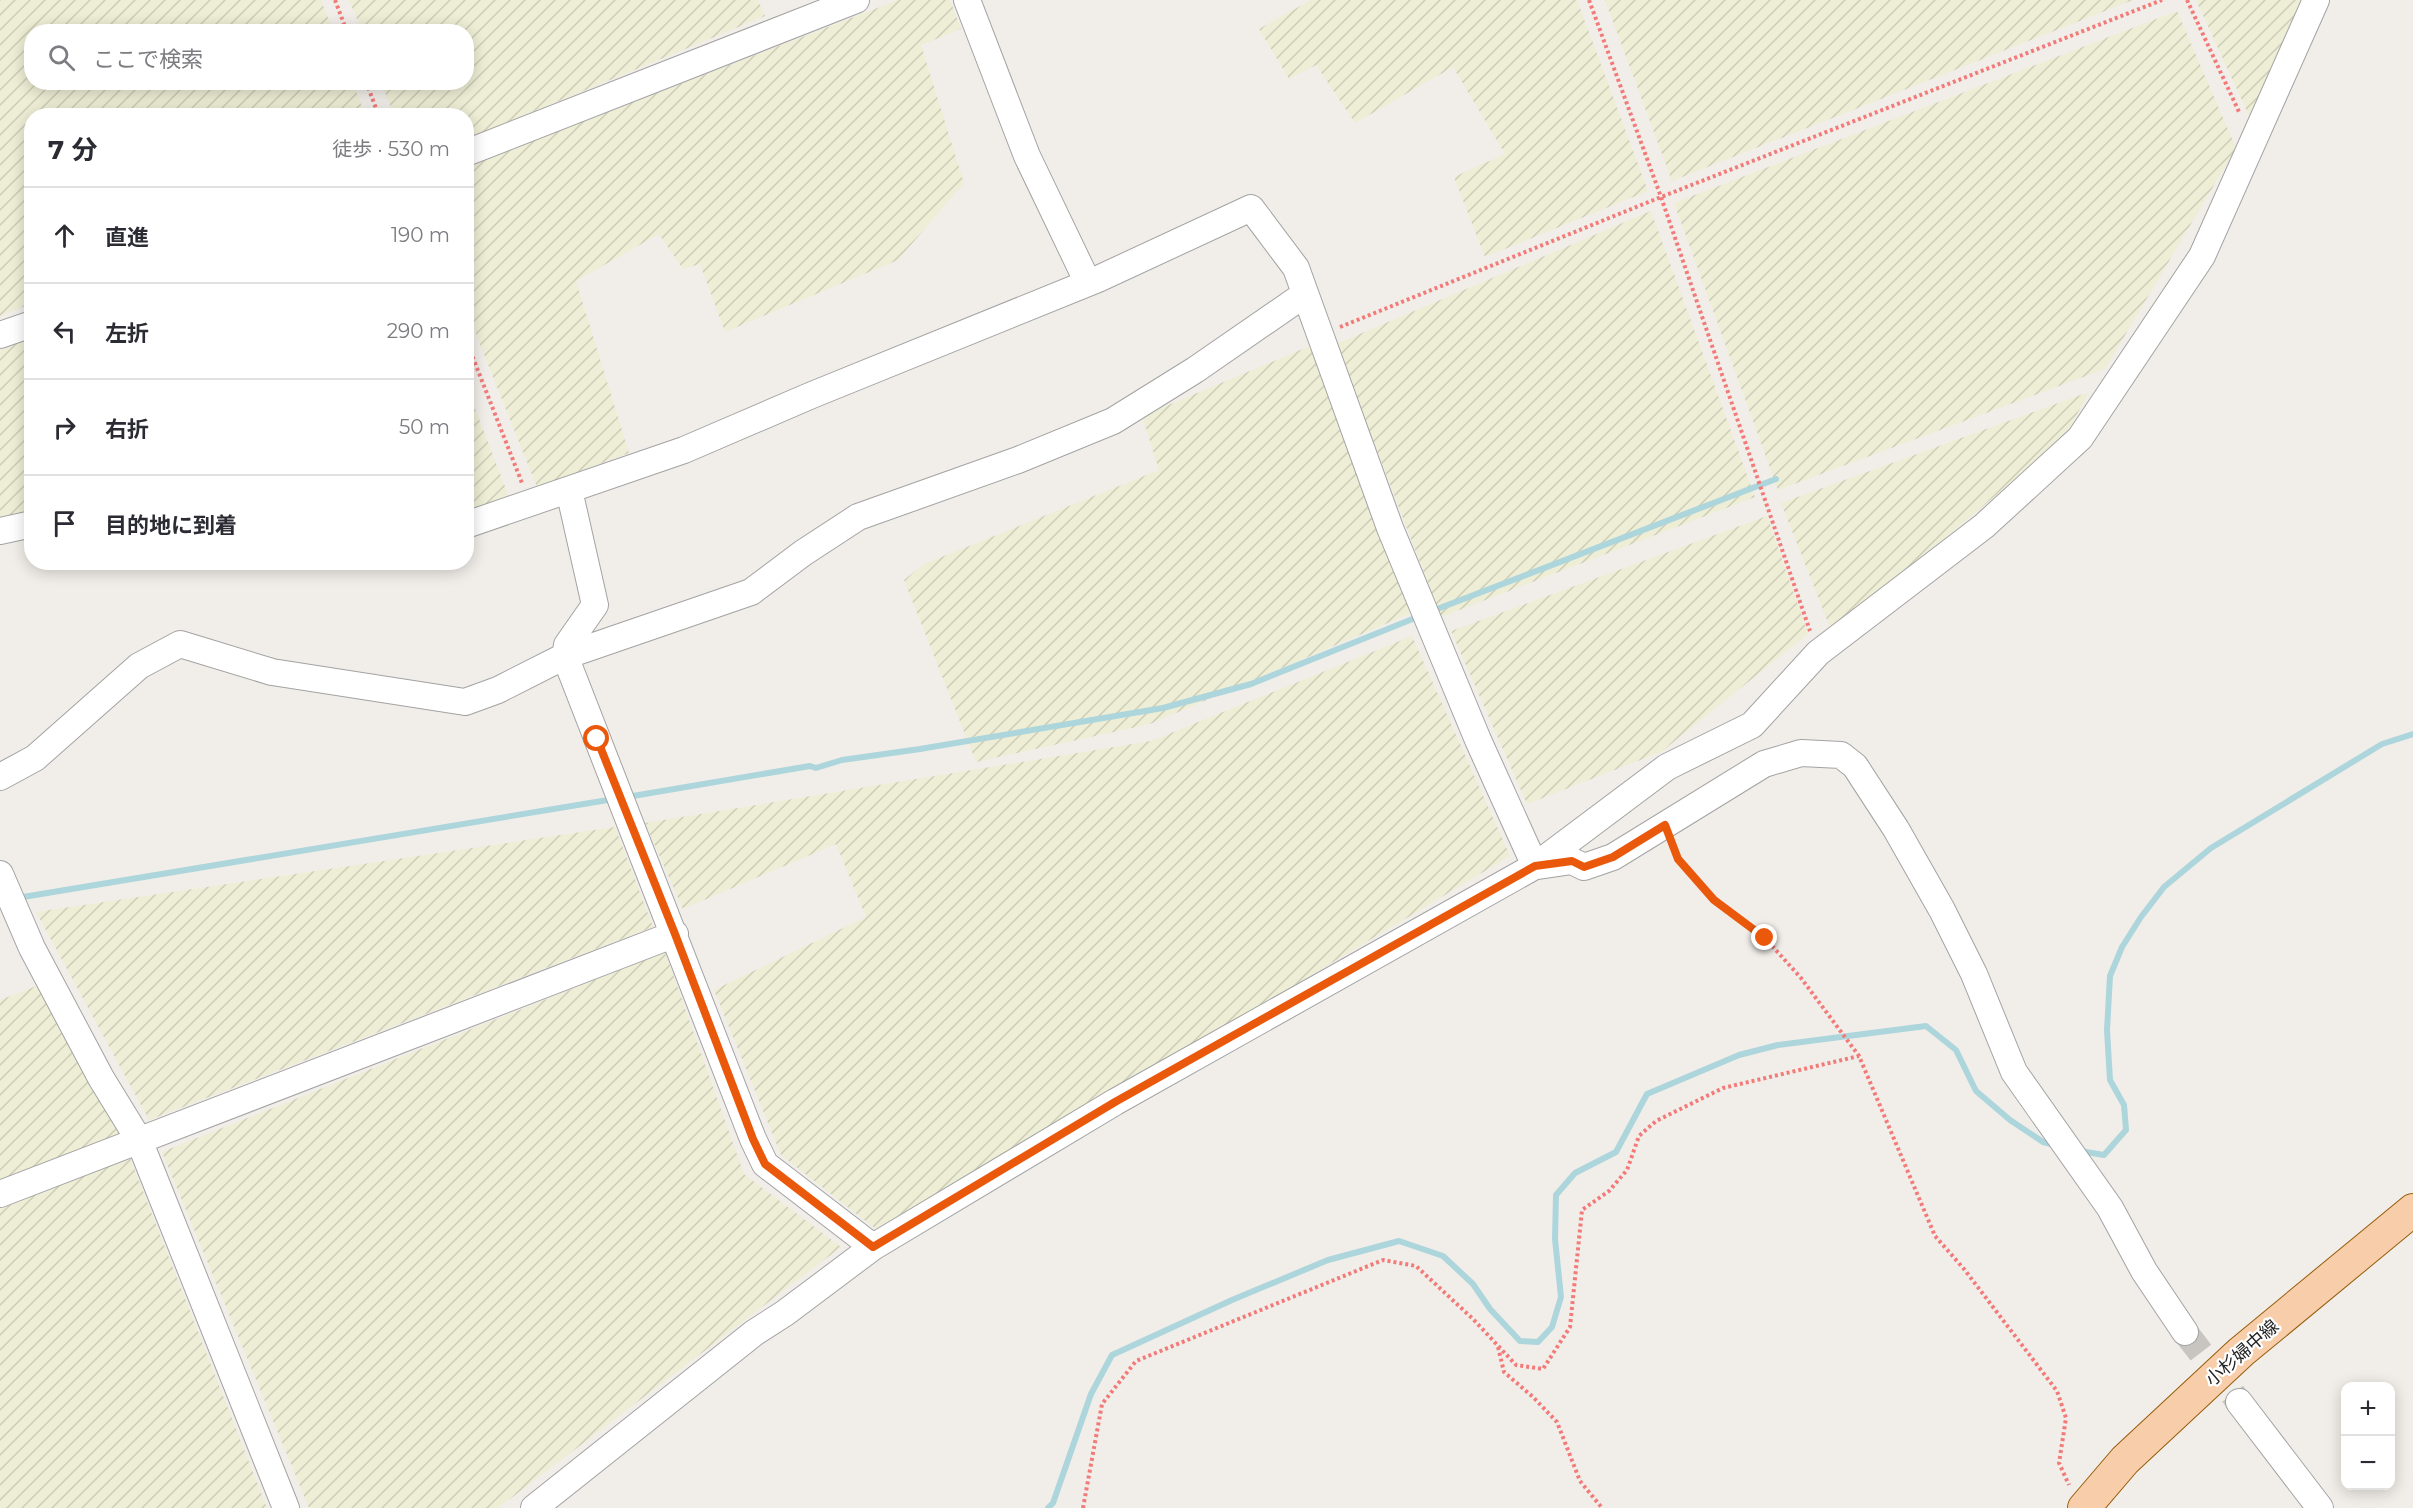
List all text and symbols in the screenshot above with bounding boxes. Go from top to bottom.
search box [24,24,474,90]
icon: search [45,41,78,74]
text: ここで検索 [93,46,203,73]
text: 7 分 [48,134,97,166]
text: 徒歩 · 530 m [332,137,450,161]
icon: ahead [48,219,81,252]
text: 190 m [391,223,450,247]
text: 直進 [105,224,149,251]
icon: left [48,315,81,348]
text: 290 m [387,319,450,343]
text: 左折 [105,320,149,347]
icon: right [48,411,81,444]
text: 50 m [399,415,450,439]
text: 右折 [105,416,149,443]
icon: arrive [48,507,81,540]
text: 目的地に到着 [105,512,237,539]
route start [583,725,609,751]
route end [1751,924,1777,950]
street label: 小杉婦中線 [2201,1315,2283,1391]
map controls [2341,1382,2395,1490]
button: + [2341,1382,2395,1436]
button: − [2341,1436,2395,1490]

